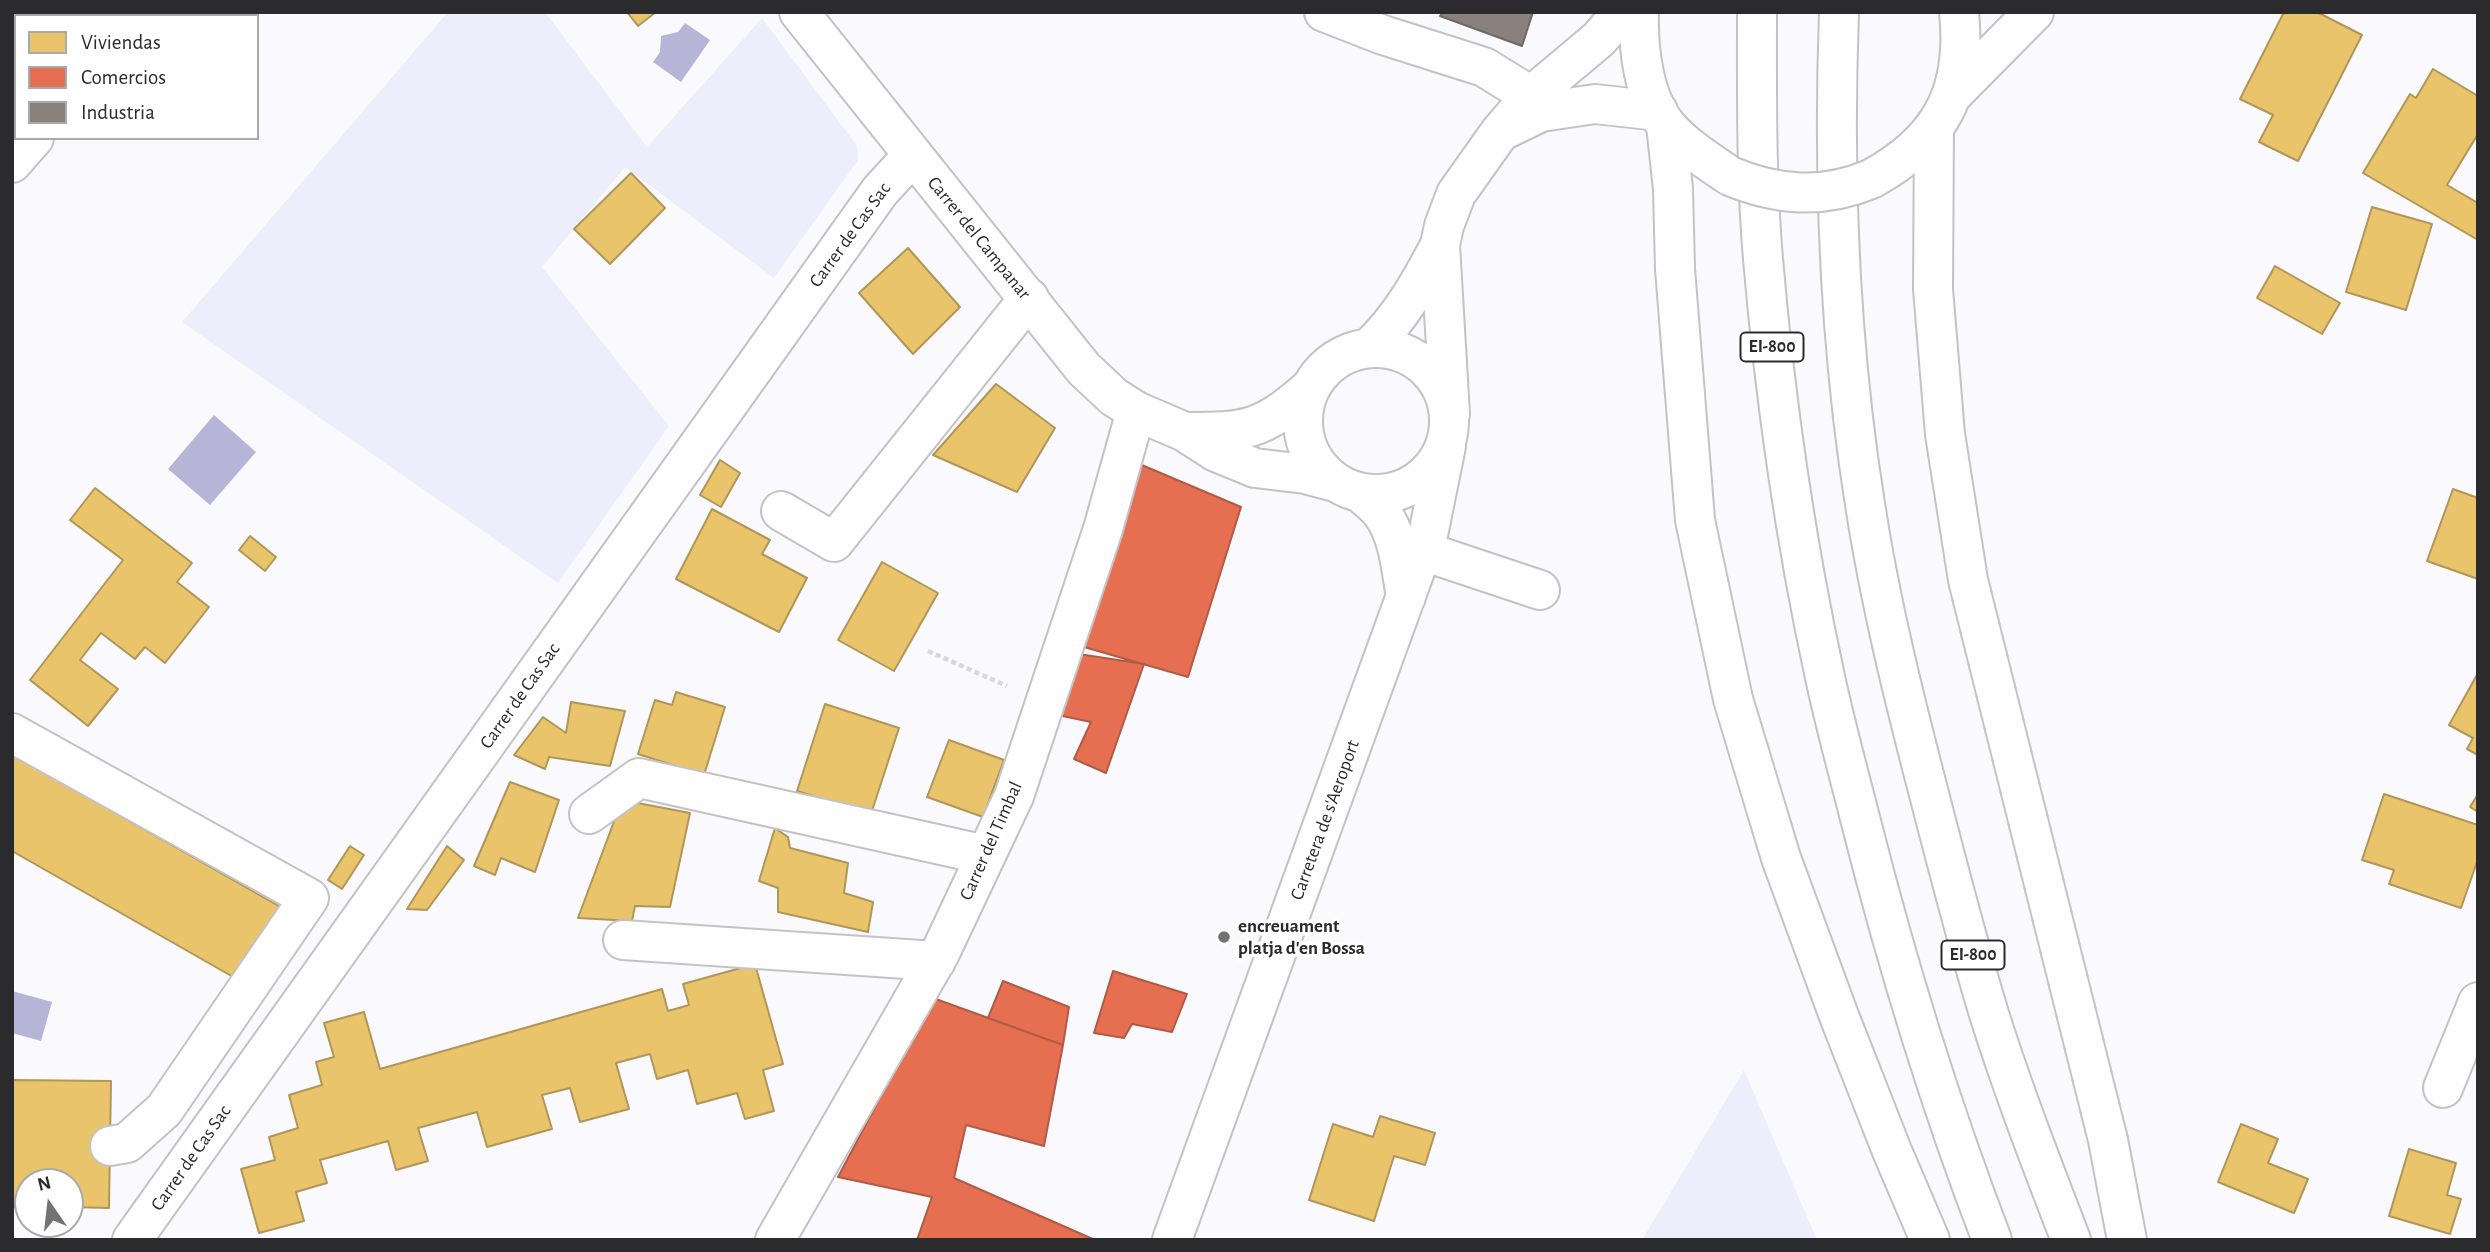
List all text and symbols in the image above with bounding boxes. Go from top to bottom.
legend [14,14,259,140]
text: Viviendas [81,32,161,53]
text: Comercios [81,67,166,88]
text: Industria [81,102,155,123]
street label: Carrer del Campanar [922,172,1036,304]
street label: Carrer de Cas Sac [804,178,896,292]
road number: EI-800 [1740,332,1803,362]
street label: Carrer de Cas Sac [475,639,565,753]
street label: Carretera de s'Aeroport [1285,737,1365,903]
street label: Carrer del Timbal [955,778,1027,904]
place label: encreuament platja d'en Bossa [1238,915,1365,959]
marker: encreuament platja d'en Bossa [1216,929,1232,945]
road number: EI-800 [1941,940,2004,970]
street label: Carrer de Cas Sac [146,1101,236,1215]
north arrow [14,1168,84,1238]
text: N [36,1173,53,1195]

